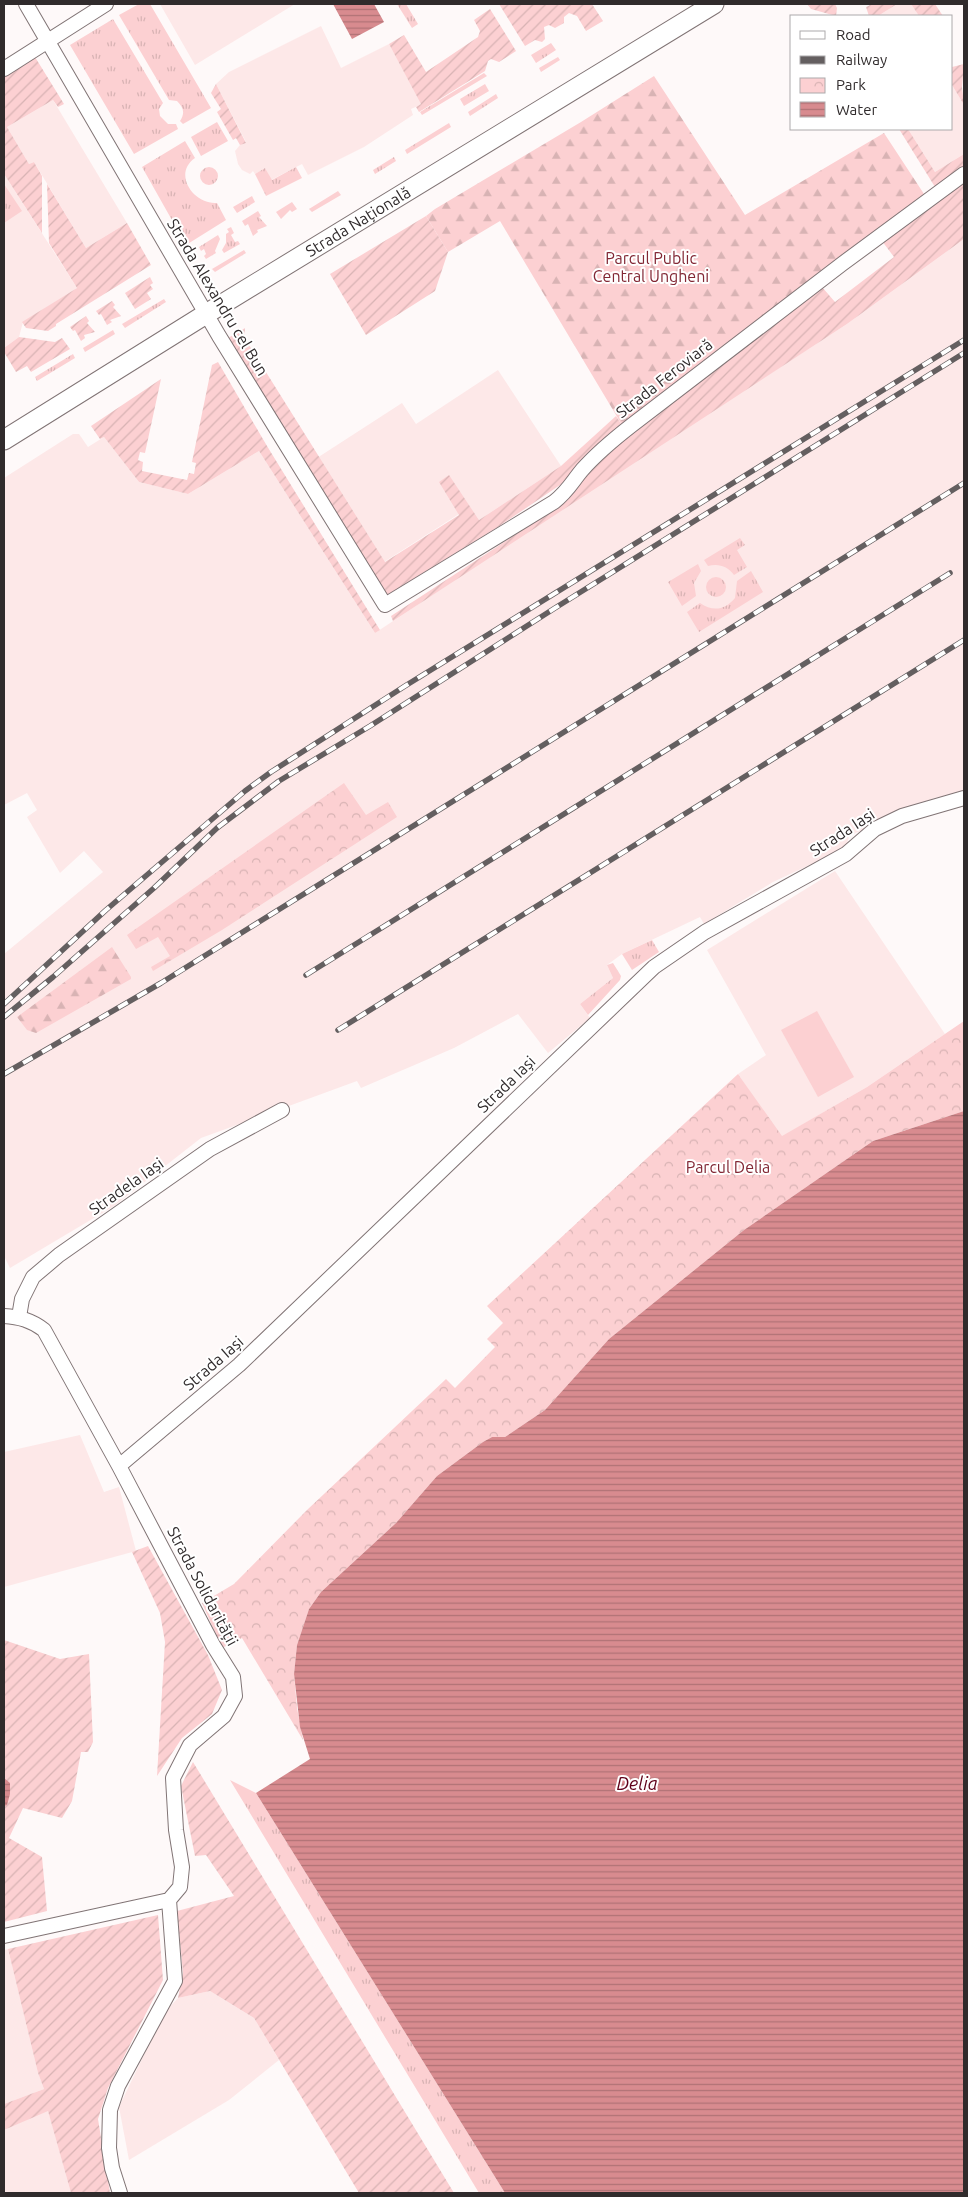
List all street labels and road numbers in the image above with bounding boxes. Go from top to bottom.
street label: Strada Națională [302,183,414,260]
street label: Strada Alexandru cel Bun [164,215,272,379]
street label: Strada Feroviară [612,335,716,421]
street label: Strada Iași [806,804,878,860]
street label: Strada Iași [473,1052,539,1116]
street label: Stradela Iași [85,1154,167,1218]
street label: Strada Iași [179,1332,247,1394]
street label: Strada Solidarității [164,1523,242,1649]

